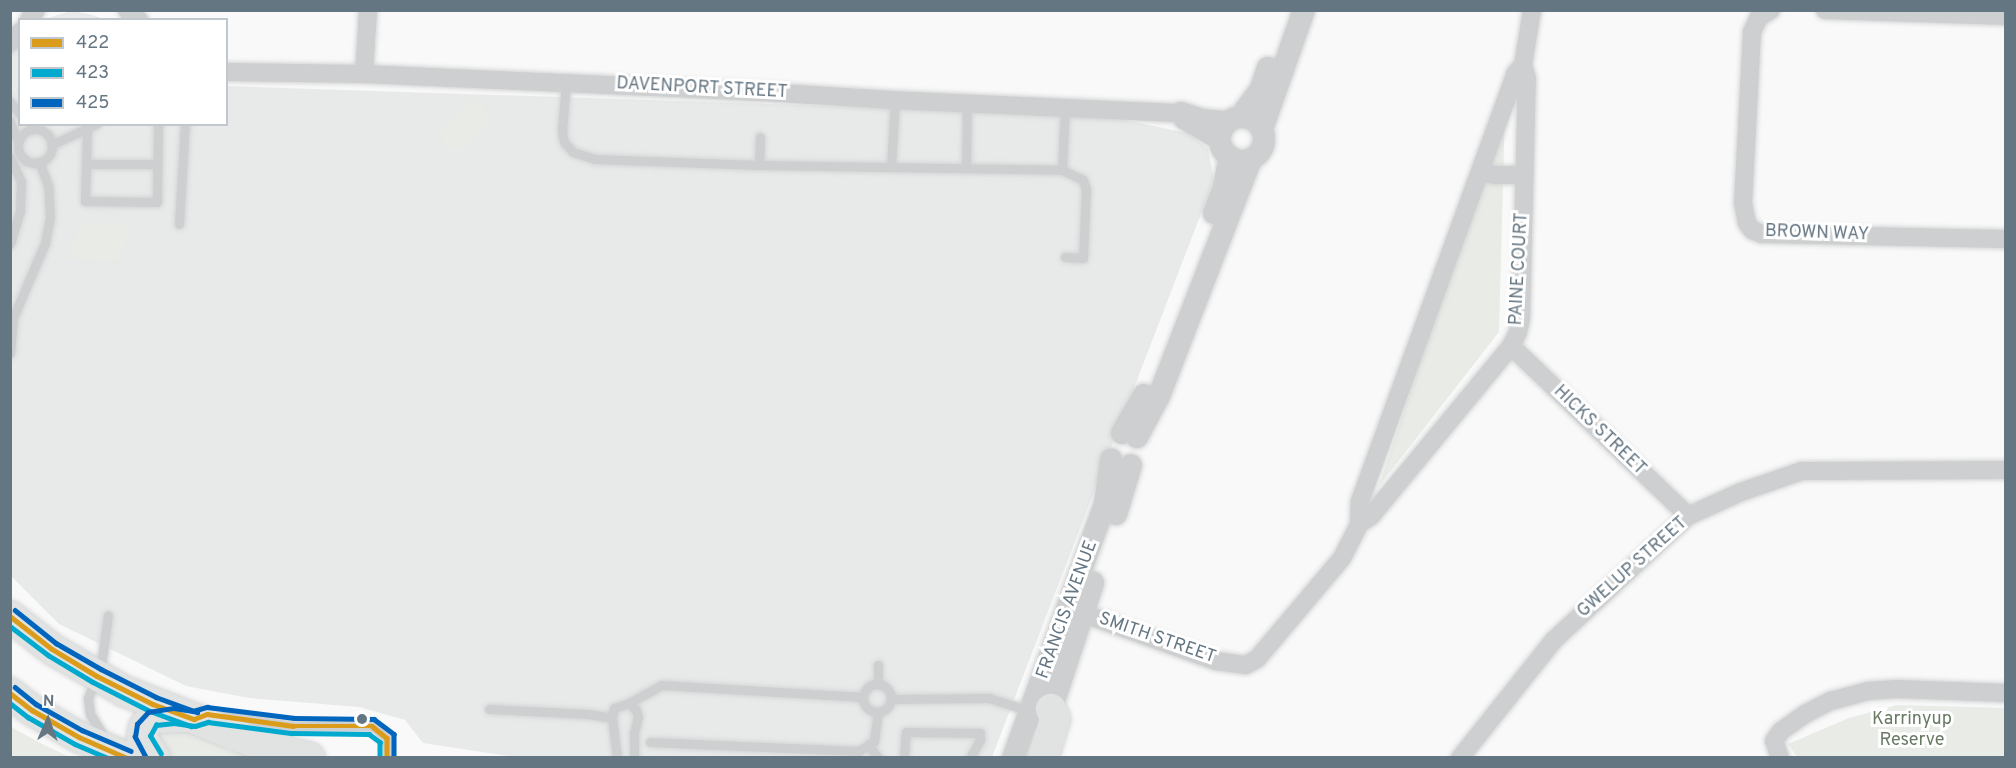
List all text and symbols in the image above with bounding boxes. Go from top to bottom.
legend [18,18,228,126]
text: 422 [76,32,109,55]
text: 423 [76,62,109,85]
street label: DAVENPORT STREET [615,74,789,104]
text: 425 [76,92,109,115]
street label: PAINE COURT [1506,212,1534,326]
street label: BROWN WAY [1764,221,1870,247]
street label: HICKS STREET [1548,381,1650,481]
street label: GWELUP STREET [1574,513,1692,623]
street label: FRANCIS AVENUE [1033,538,1103,682]
street label: SMITH STREET [1096,609,1218,669]
north arrow [18,690,78,750]
text: N [43,692,55,712]
park label: Karrinyup Reserve [1872,710,1952,752]
unlabelled marker [356,713,368,725]

